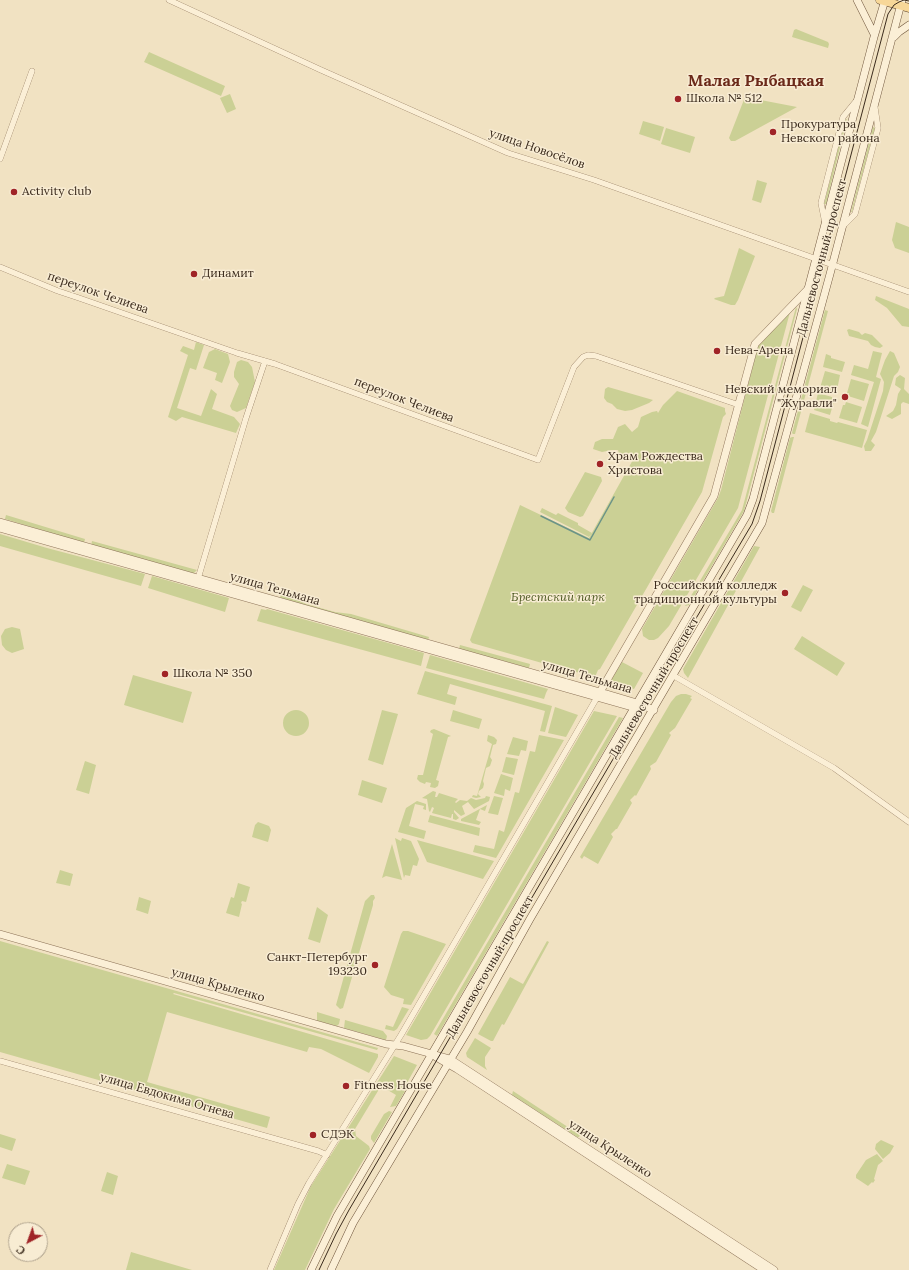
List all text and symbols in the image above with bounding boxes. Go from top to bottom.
district label: Малая Рыбацкая [688,71,824,91]
place label: Школа № 512 [686,92,762,106]
marker: Школа № 512 [673,94,683,104]
place label: Прокуратура Невского района [781,118,880,146]
street label: улица Новосёлов [487,126,587,172]
marker: Прокуратура Невского района [768,127,778,137]
street label: Дальневосточный проспект [794,178,850,338]
place label: Activity club [22,185,91,199]
marker: Activity club [9,187,19,197]
place label: Динамит [202,267,254,281]
street label: переулок Челиева [46,269,150,317]
marker: Динамит [189,269,199,279]
place label: Нева-Арена [725,344,794,358]
marker: Нева-Арена [712,346,722,356]
street label: переулок Челиева [352,374,456,426]
place label: Невский мемориал "Журавли" [725,383,837,411]
marker: Невский мемориал "Журавли" [840,392,850,402]
place label: Храм Рождества Христова [608,450,703,478]
marker: Храм Рождества Христова [595,459,605,469]
street label: улица Тельмана [228,569,322,609]
place label: Российский колледж традиционной культуры [634,579,777,607]
marker: Российский колледж традиционной культуры [780,588,790,598]
park label: Брестский парк [511,591,605,605]
street label: Дальневосточный проспект [606,615,702,761]
street label: улица Тельмана [540,657,634,697]
place label: Школа № 350 [173,667,253,681]
marker: Школа № 350 [160,669,170,679]
street label: Дальневосточный проспект [443,893,537,1041]
place label: Санкт-Петербург 193230 [267,951,367,979]
marker: Санкт-Петербург 193230 [370,960,380,970]
street label: улица Крыленко [170,965,266,1005]
street label: улица Евдокима Огнева [98,1070,236,1122]
place label: Fitness House [354,1079,432,1093]
marker: Fitness House [341,1081,351,1091]
street label: улица Крыленко [566,1117,654,1181]
place label: СДЭК [321,1128,354,1142]
marker: СДЭК [308,1130,318,1140]
north arrow [8,1222,48,1262]
text: С [13,1243,28,1258]

